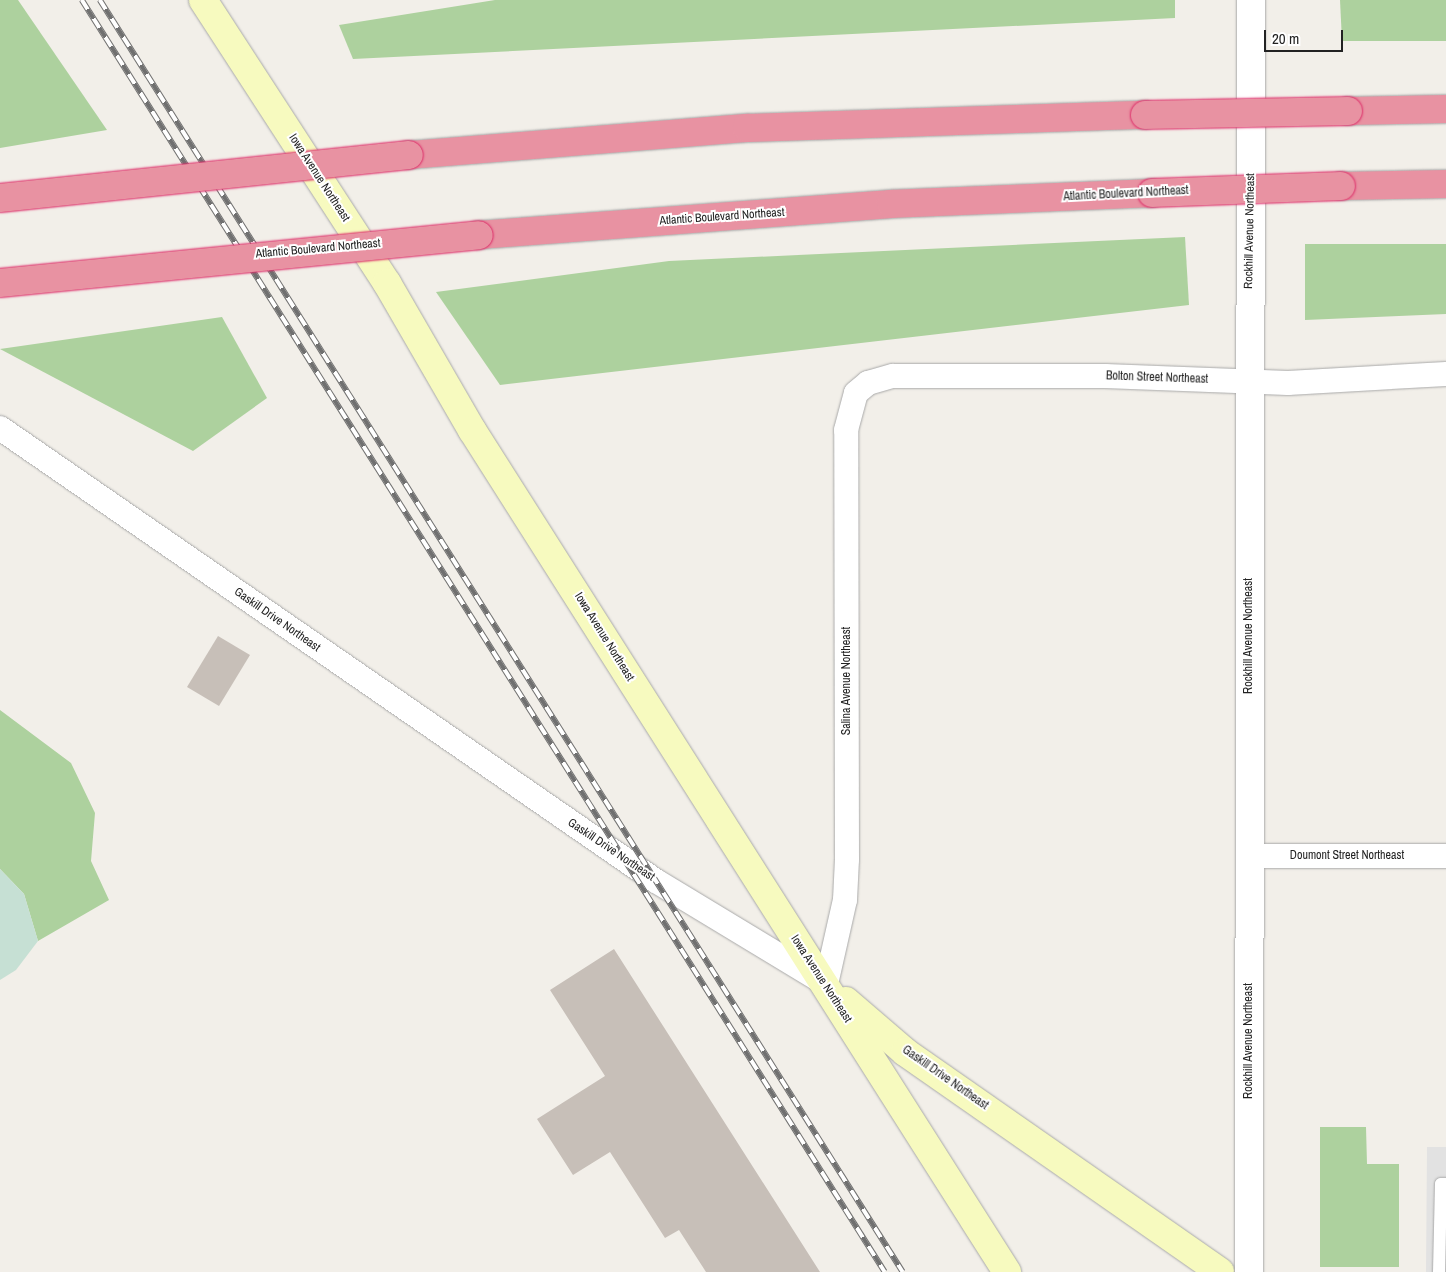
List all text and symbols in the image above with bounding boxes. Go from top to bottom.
scale bar [1266,20,1345,52]
text: 20 m [1272,28,1299,49]
street label: Iowa Avenue Northeast [285,131,353,225]
street label: Rockhill Avenue Northeast [1242,173,1258,289]
street label: Atlantic Boulevard Northeast [1063,184,1189,204]
street label: Atlantic Boulevard Northeast [659,205,785,229]
street label: Atlantic Boulevard Northeast [255,236,381,262]
street label: Bolton Street Northeast [1106,369,1208,387]
street label: Rockhill Avenue Northeast [1242,578,1256,694]
street label: Gaskill Drive Northeast [231,585,323,655]
street label: Iowa Avenue Northeast [571,590,637,684]
street label: Salina Avenue Northeast [840,626,854,736]
street label: Gaskill Drive Northeast [565,816,657,884]
street label: Doumont Street Northeast [1290,849,1404,863]
street label: Iowa Avenue Northeast [787,932,855,1026]
street label: Rockhill Avenue Northeast [1242,983,1256,1099]
street label: Gaskill Drive Northeast [899,1043,991,1113]

